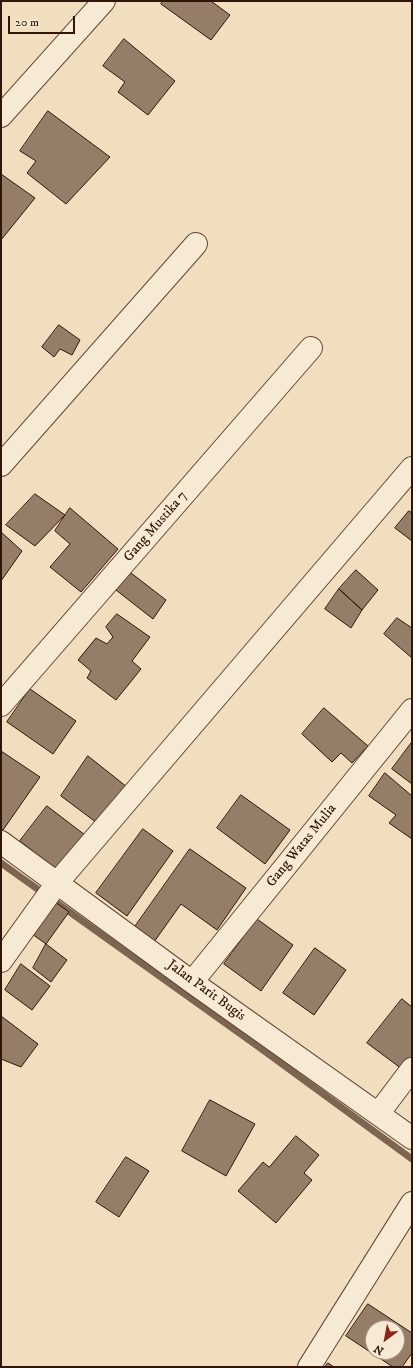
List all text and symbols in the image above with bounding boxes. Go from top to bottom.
scale bar [10,8,77,34]
text: 20 m [15,15,39,30]
street label: Gang Mustika 7 [121,488,191,566]
street label: Gang Watas Mulia [263,801,341,891]
street label: Jalan Parit Bugis [164,957,248,1025]
north arrow [365,1320,405,1360]
text: N [372,1341,387,1358]

